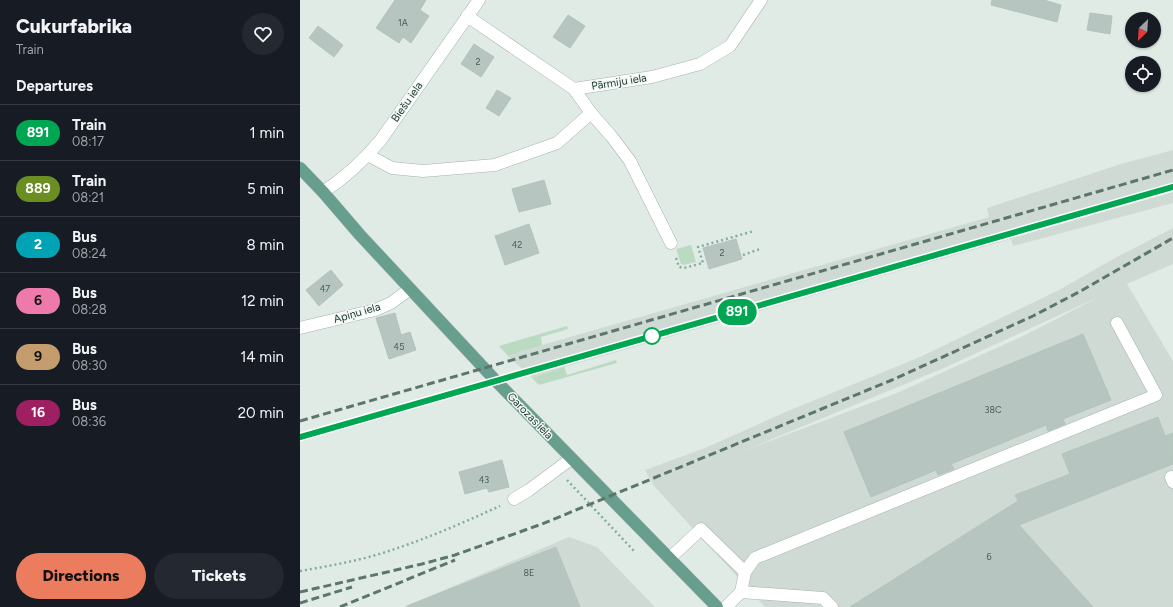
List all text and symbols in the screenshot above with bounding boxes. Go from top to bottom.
north arrow [1125,12,1161,48]
map controls [1125,12,1161,92]
button: heart [242,13,284,55]
text: Cukurfabrika [16,15,132,38]
house number: 1A [398,17,408,28]
text: Train [16,42,44,57]
house number: 2 [475,56,481,67]
button: locate [1125,56,1161,92]
street label: Pārmiju iela [590,71,648,93]
text: Departures [16,77,93,95]
street label: Biešu iela [389,79,425,125]
text: Train [72,116,106,134]
text: 891 [27,124,49,141]
text: 1 min [249,124,284,142]
text: 08:17 [72,134,104,149]
text: Train [72,172,106,190]
text: 889 [25,180,51,197]
text: 5 min [247,180,284,198]
text: 08:21 [72,190,104,205]
text: Bus [72,228,97,246]
text: 2 [34,236,42,253]
text: 8 min [246,236,284,254]
house number: 42 [512,239,522,250]
text: 08:24 [72,246,107,261]
house number: 2 [719,247,725,258]
house number: 47 [320,283,330,294]
text: Bus [72,284,97,302]
text: 6 [34,292,42,309]
text: 12 min [241,292,284,310]
line badge: 891 [714,299,760,325]
street label: Apiņu iela [332,300,382,326]
text: 08:28 [72,302,107,317]
text: 891 [726,303,748,320]
unlabelled marker [643,327,661,345]
text: Bus [72,340,97,358]
house number: 45 [394,341,404,352]
text: 9 [34,348,42,365]
text: 14 min [240,348,284,366]
text: 08:30 [72,358,107,373]
street label: Garozas iela [505,390,555,442]
text: Bus [72,396,97,414]
text: 16 [31,404,45,421]
text: 20 min [238,404,284,422]
house number: 38C [985,404,1002,415]
text: 08:36 [72,414,106,429]
house number: 43 [479,474,489,485]
house number: 6 [986,551,992,562]
button: Directions [16,553,146,599]
button: Tickets [154,553,284,599]
house number: 8E [524,567,534,578]

